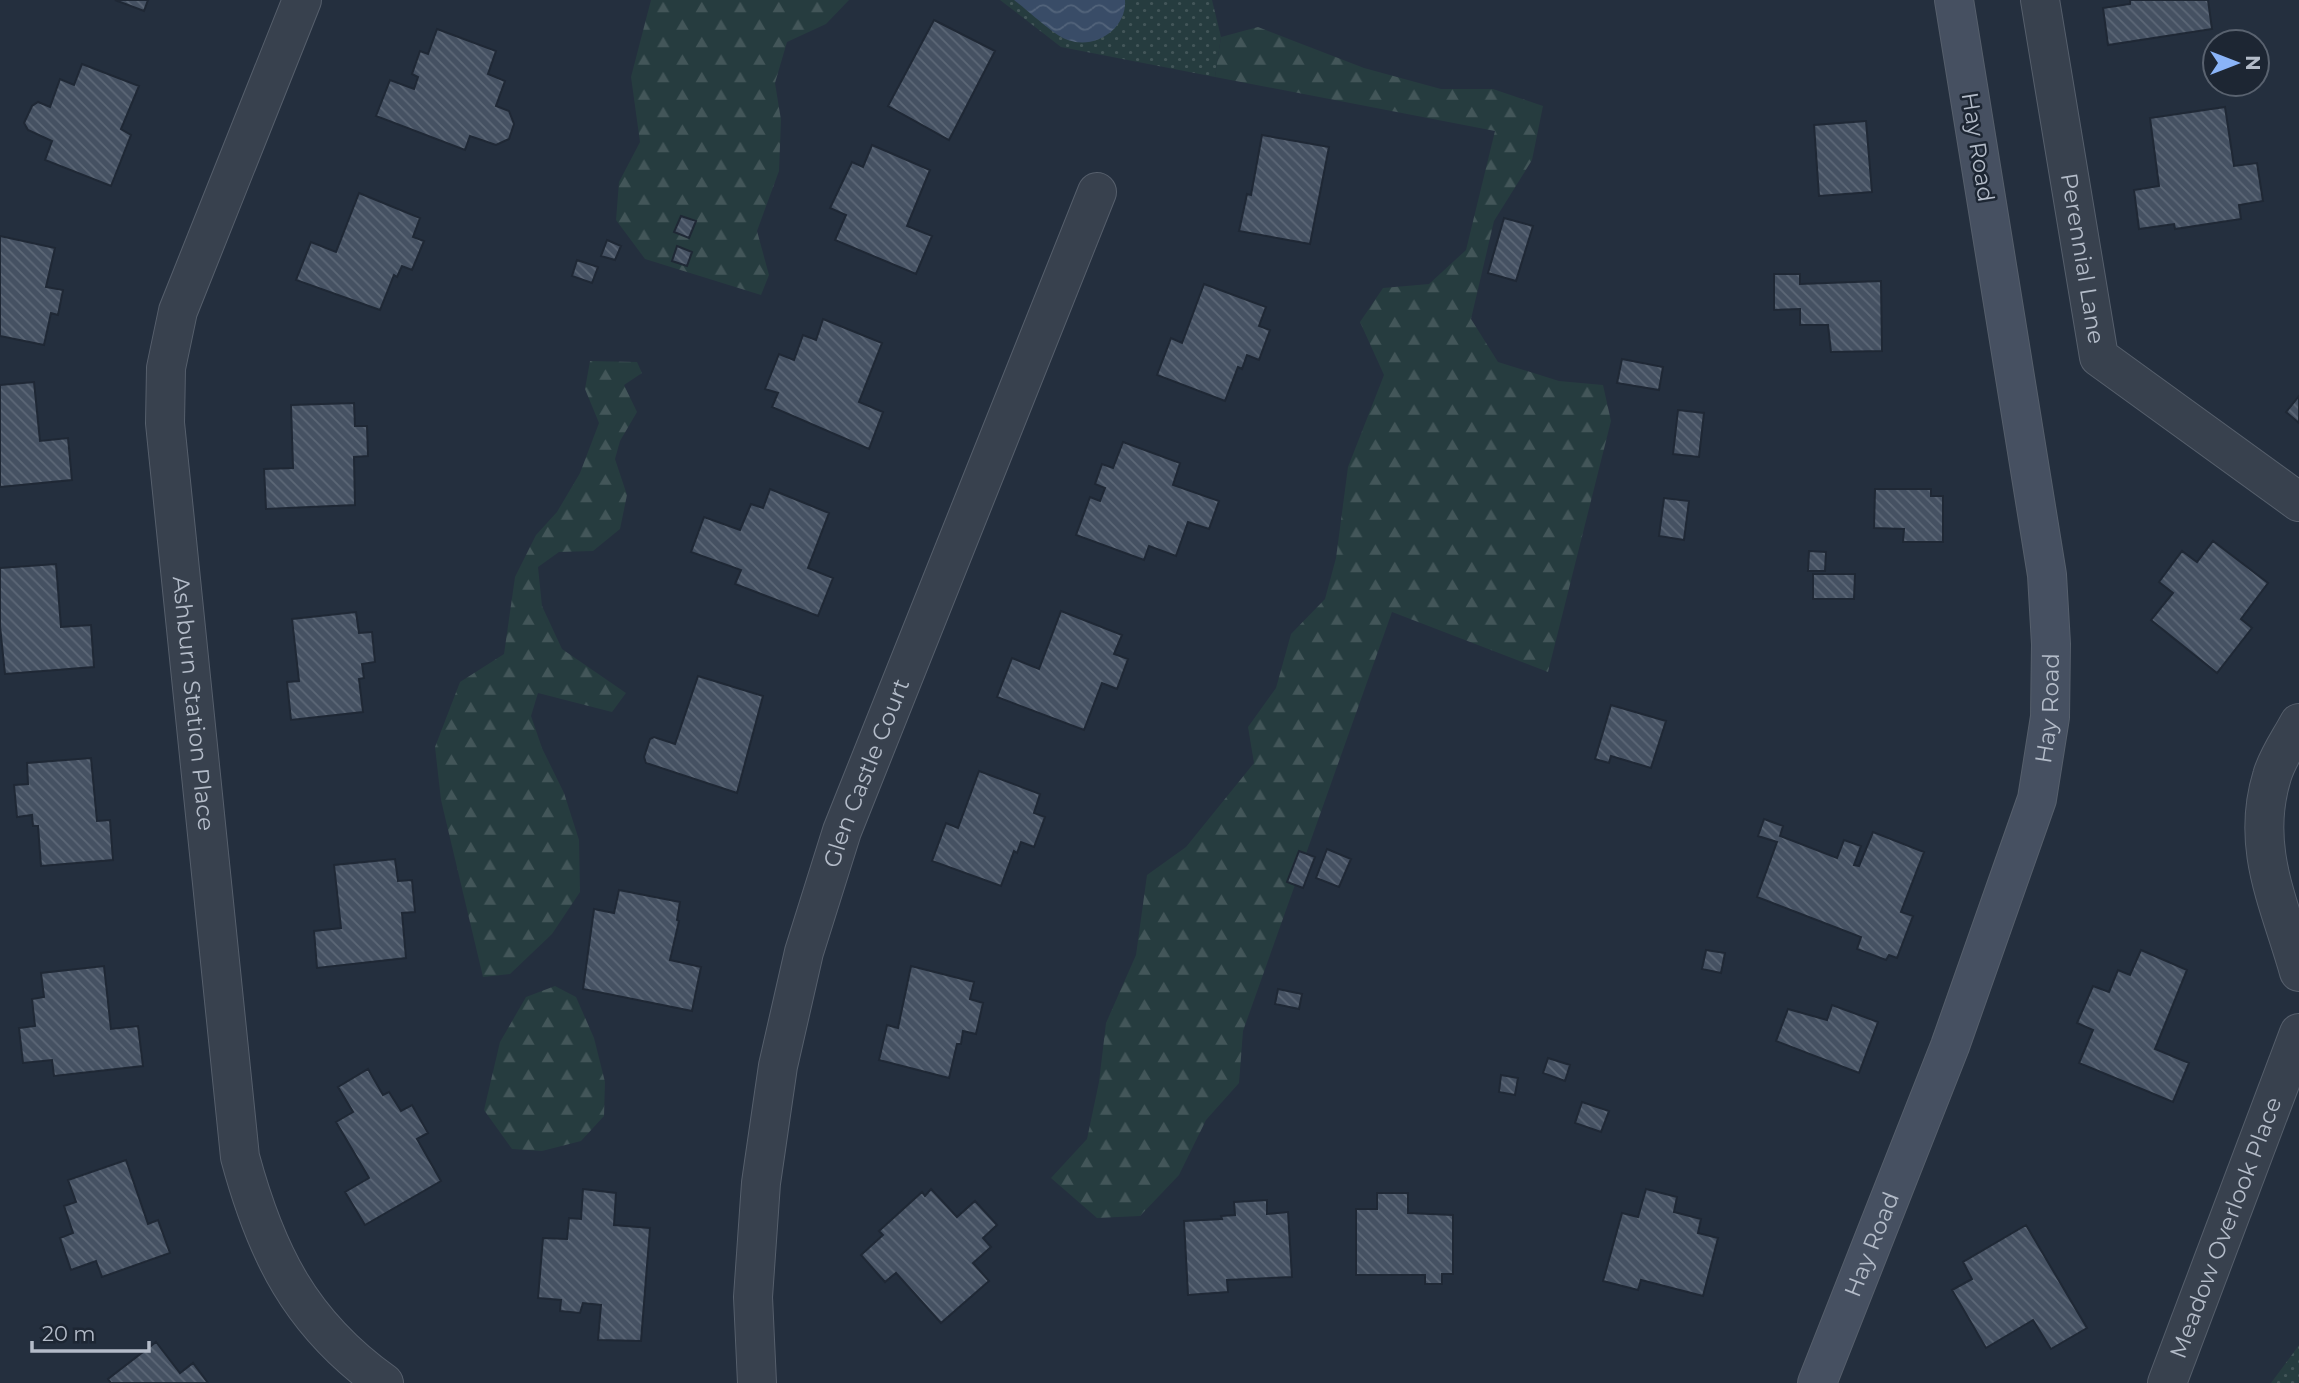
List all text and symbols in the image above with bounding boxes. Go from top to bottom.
north arrow [2201,28,2271,98]
text: N [2241,55,2264,71]
street label: Hay Road [1956,90,2000,204]
street label: Perennial Lane [2055,171,2111,346]
street label: Ashburn Station Place [167,575,221,832]
street label: Hay Road [2029,653,2065,765]
street label: Glen Castle Court [817,675,915,871]
street label: Meadow Overlook Place [2164,1093,2288,1362]
street label: Hay Road [1838,1188,1905,1301]
scale bar [32,1310,149,1354]
text: 20 m [42,1321,96,1346]

